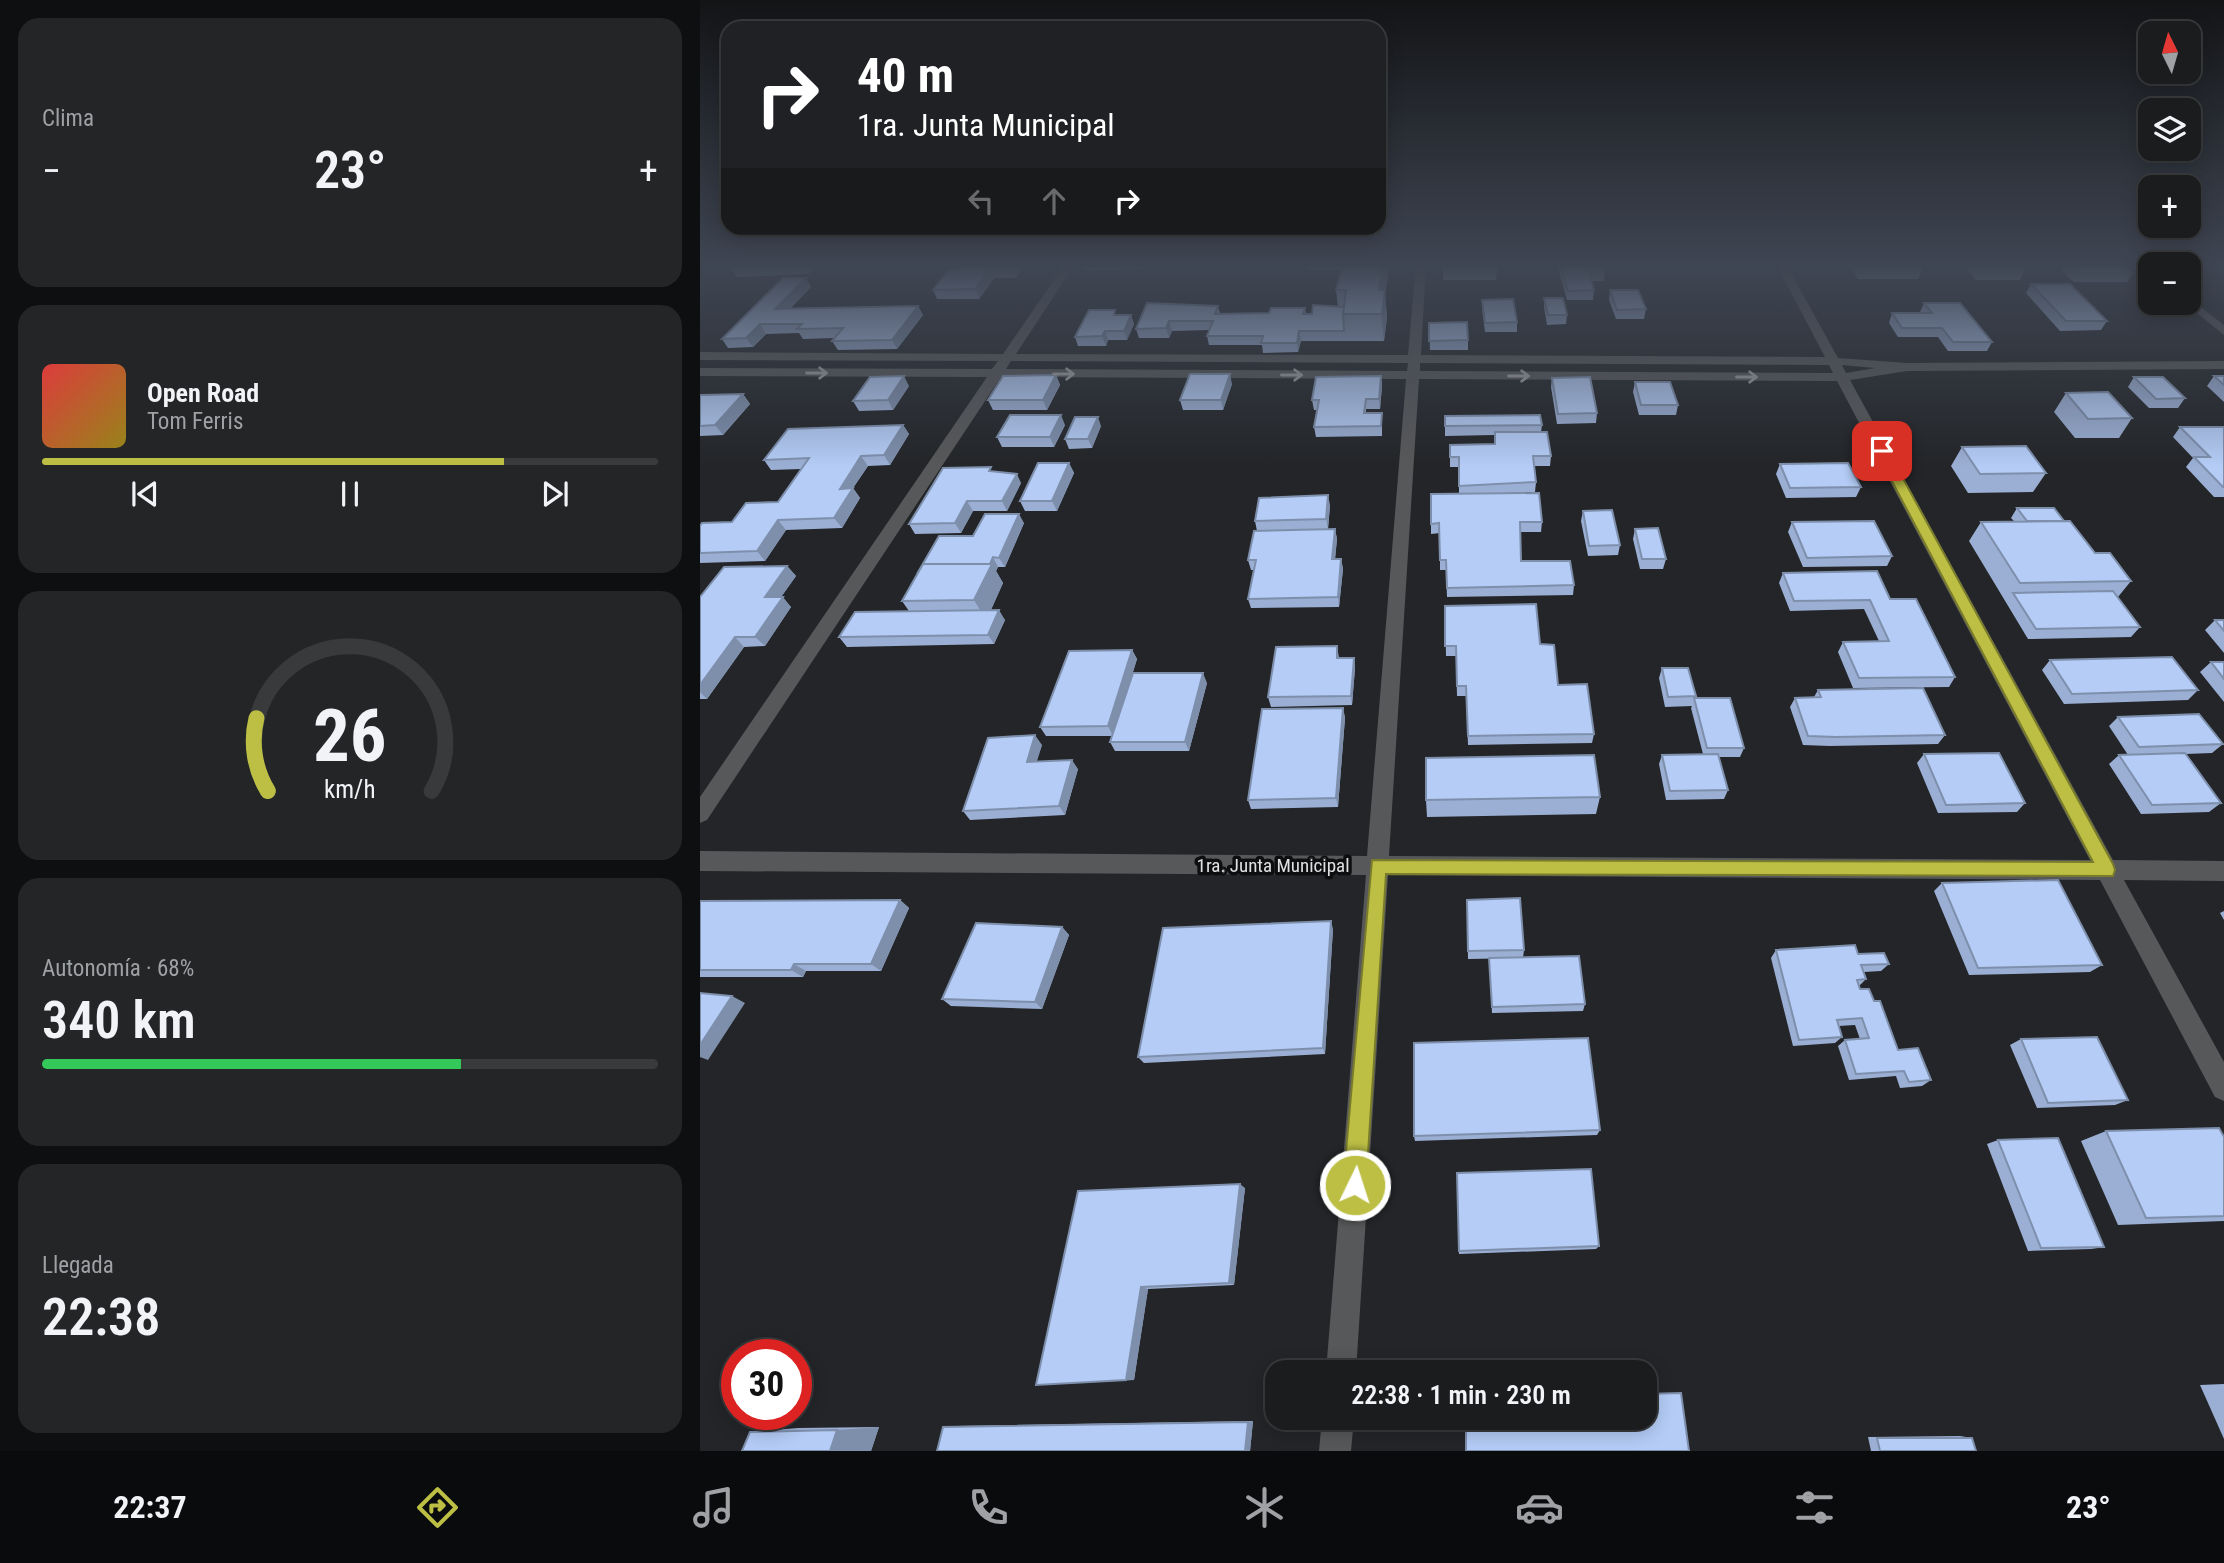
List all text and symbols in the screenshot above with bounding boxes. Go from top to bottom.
north arrow [2138,21,2202,84]
map controls [2138,21,2201,315]
text: 40 m [857,47,954,104]
icon: right [742,49,833,140]
button: layers [2138,98,2201,161]
text: Clima [42,105,94,132]
text: 1ra. Junta Municipal [857,106,1115,144]
text: 23° [314,140,386,201]
text: − [42,149,61,193]
text: + [639,149,658,193]
button: + [2138,175,2201,238]
icon: left [962,182,1000,220]
icon: ahead [1035,182,1073,220]
icon: right [1108,182,1146,220]
button: − [2138,252,2201,315]
one-way arrow [805,366,828,380]
one-way arrow [1053,367,1076,381]
one-way arrow [1280,368,1303,382]
one-way arrow [1508,369,1531,383]
one-way arrow [1735,370,1758,383]
text: Open Road [147,378,259,408]
text: Tom Ferris [147,408,243,435]
pin [1852,421,1912,481]
icon: arrive [1863,432,1901,470]
icon: previous [126,475,164,513]
icon: pause [331,475,369,513]
icon: next [536,475,574,513]
text: 26 [313,694,387,780]
text: km/h [324,775,376,804]
street label: 1ra. Junta Municipal [1197,854,1350,877]
text: Autonomía · 68% [42,955,194,982]
text: 340 km [42,990,196,1051]
position arrow [1318,1148,1392,1222]
text: Llegada [42,1252,114,1279]
text: 22:38 [42,1287,160,1348]
speed limit sign: 30 [721,1339,812,1430]
text: 22:38 · 1 min · 230 m [1351,1380,1571,1410]
icon: directions [413,1483,462,1532]
icon: music [689,1483,738,1532]
icon: phone [964,1483,1013,1532]
icon: climate [1240,1483,1289,1532]
icon: car [1515,1483,1564,1532]
icon: filters [1790,1483,1839,1532]
text: 22:37 [113,1488,187,1526]
text: 23° [2066,1488,2111,1526]

